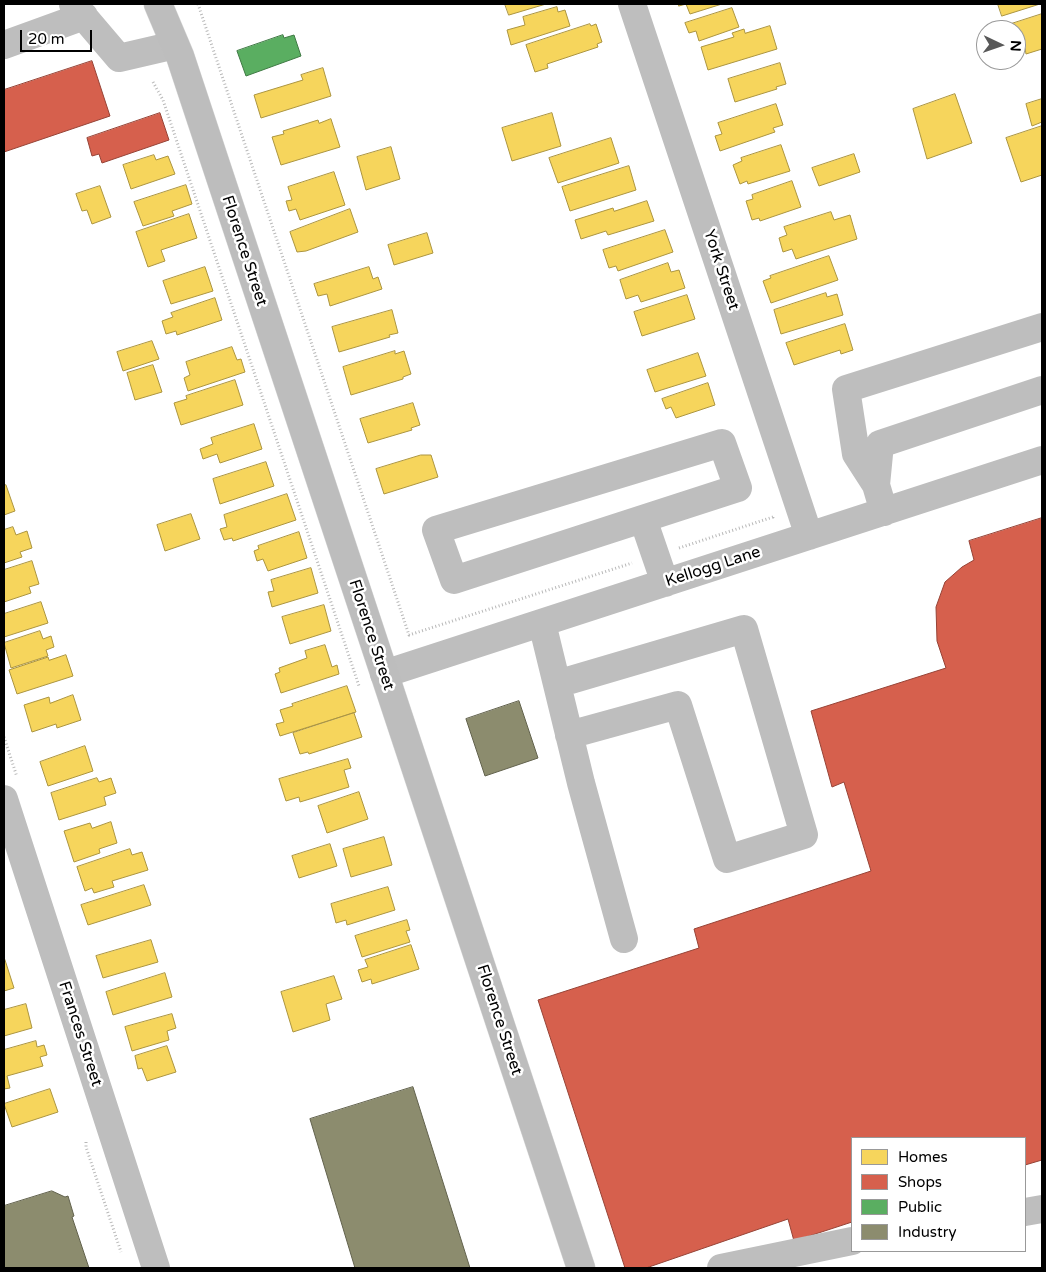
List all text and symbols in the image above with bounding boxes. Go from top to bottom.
scale bar [22,20,95,52]
north arrow [976,20,1026,70]
text: 20 m [28,30,65,48]
text: N [1007,40,1024,52]
street label: Florence Street [217,193,271,309]
street label: York Street [699,227,743,313]
street label: Kellogg Lane [663,543,763,591]
street label: Florence Street [344,577,398,693]
street label: Florence Street [472,962,526,1078]
street label: Frances Street [54,979,106,1089]
legend [851,1137,1026,1252]
text: Homes [898,1148,948,1166]
text: Shops [898,1173,942,1191]
text: Public [898,1198,942,1216]
text: Industry [898,1223,957,1241]

